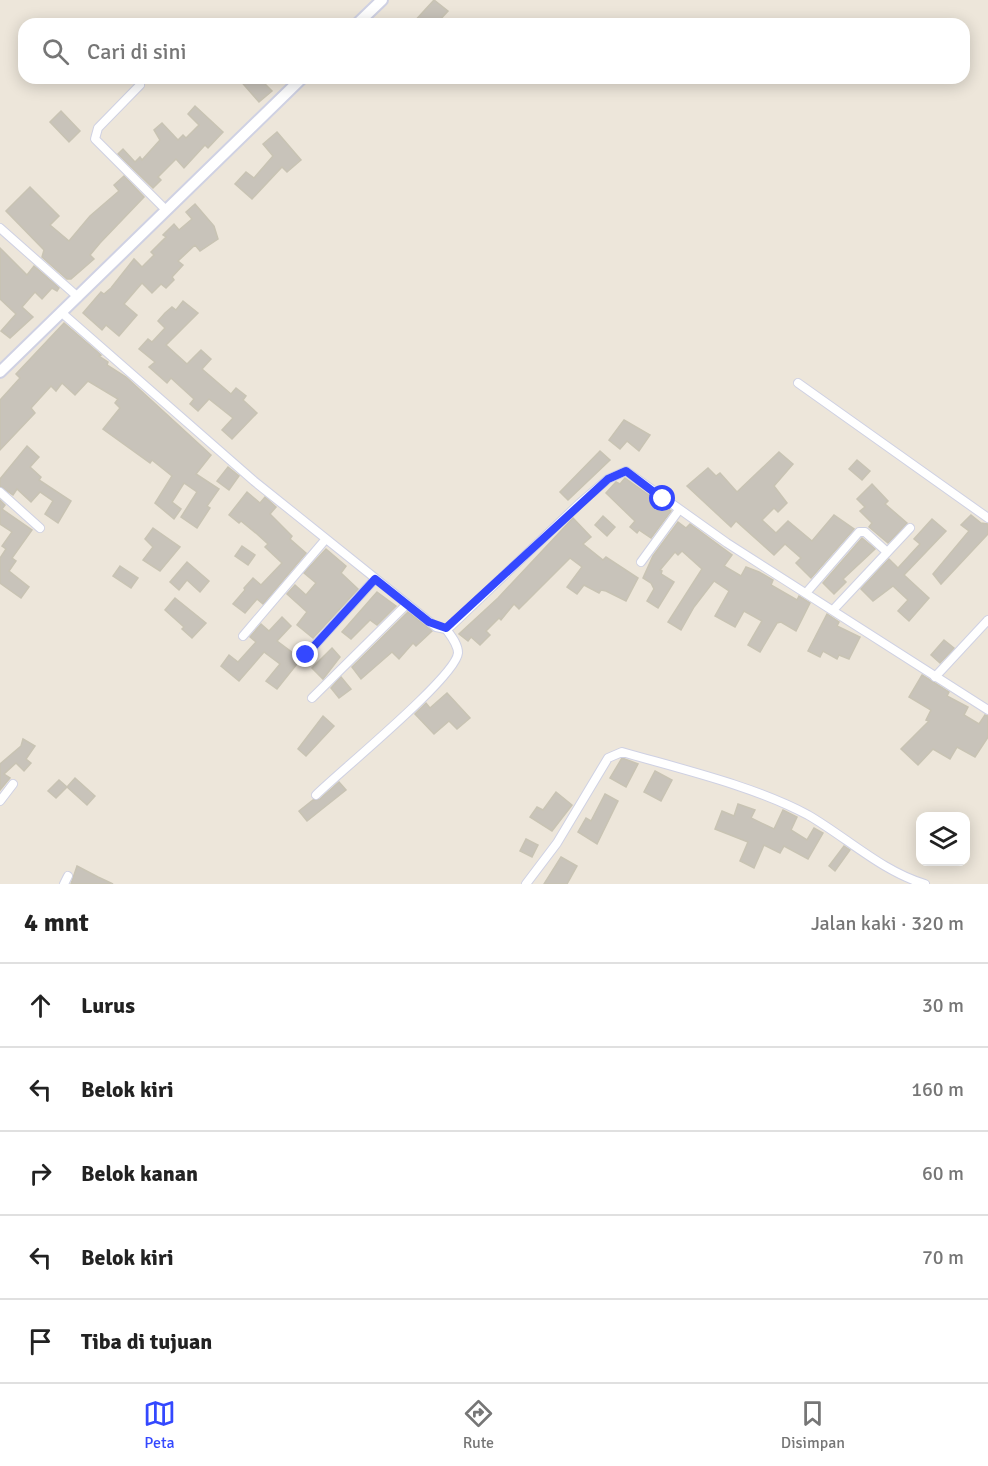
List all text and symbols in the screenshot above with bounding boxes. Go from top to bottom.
search box [18,18,970,84]
icon: search [39,35,72,68]
text: Cari di sini [87,38,187,65]
route start [649,485,675,511]
route end [292,641,318,667]
map controls [916,812,970,866]
button: layers [916,812,970,866]
text: 4 mnt [24,907,89,939]
text: Jalan kaki · 320 m [811,911,964,936]
icon: ahead [24,989,57,1022]
text: Lurus [81,992,135,1019]
text: 30 m [922,993,964,1018]
icon: left [24,1073,57,1106]
text: Belok kiri [81,1076,174,1103]
text: 160 m [911,1077,964,1102]
icon: right [24,1157,57,1190]
text: Belok kanan [81,1160,198,1187]
text: 60 m [922,1161,964,1186]
icon: left [24,1241,57,1274]
text: Belok kiri [81,1244,174,1271]
text: 70 m [922,1245,964,1270]
icon: arrive [24,1325,57,1358]
text: Tiba di tujuan [81,1328,212,1355]
tab: Peta [143,1397,176,1453]
tab: Rute [462,1397,495,1453]
tab: Disimpan [781,1397,845,1453]

